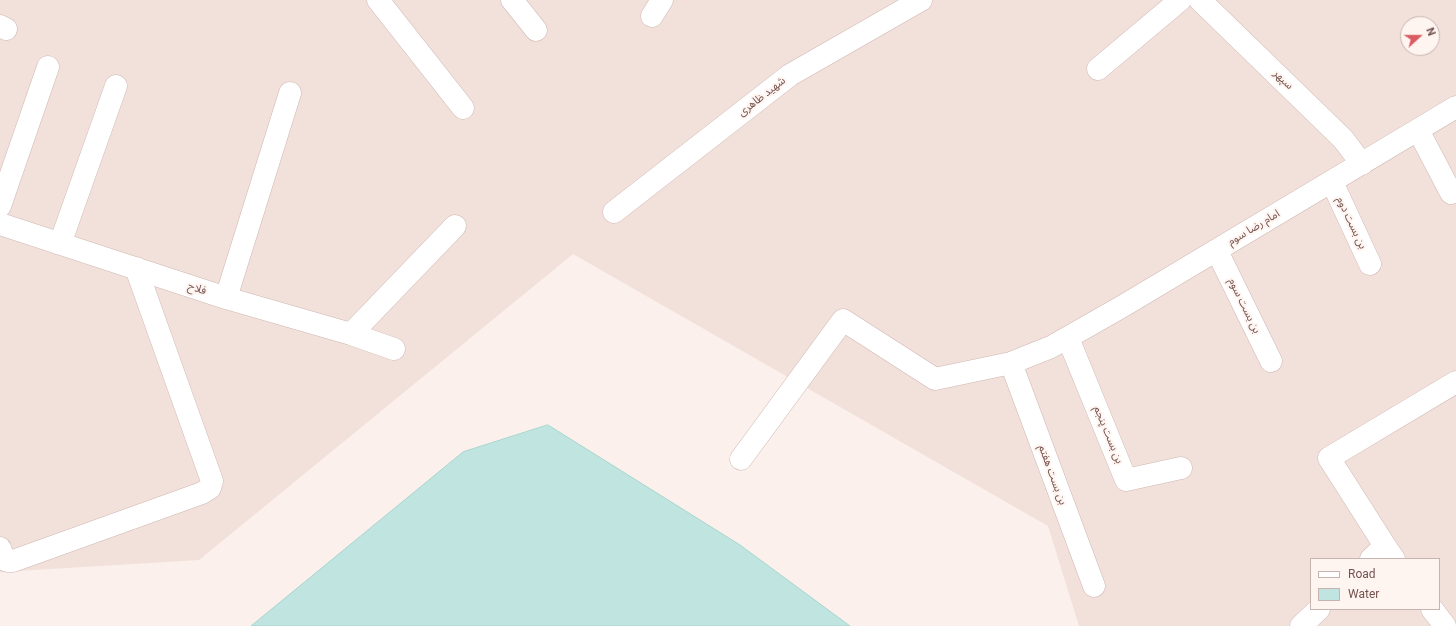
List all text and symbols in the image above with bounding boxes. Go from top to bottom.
north arrow [1400,16,1440,56]
text: N [1423,26,1438,38]
street label: سپهر [1270,67,1296,93]
street label: شهید ظاهری [736,74,788,120]
street label: بن بست دوم [1333,195,1369,251]
street label: امام رضا سوم [1226,207,1282,249]
street label: بن بست سوم [1225,276,1263,336]
street label: فلاح [186,280,208,298]
street label: بن بست پنجم [1090,404,1126,466]
street label: بن بست هفتم [1035,443,1069,507]
legend [1310,558,1440,610]
text: Road [1348,567,1376,581]
text: Water [1348,587,1379,601]

